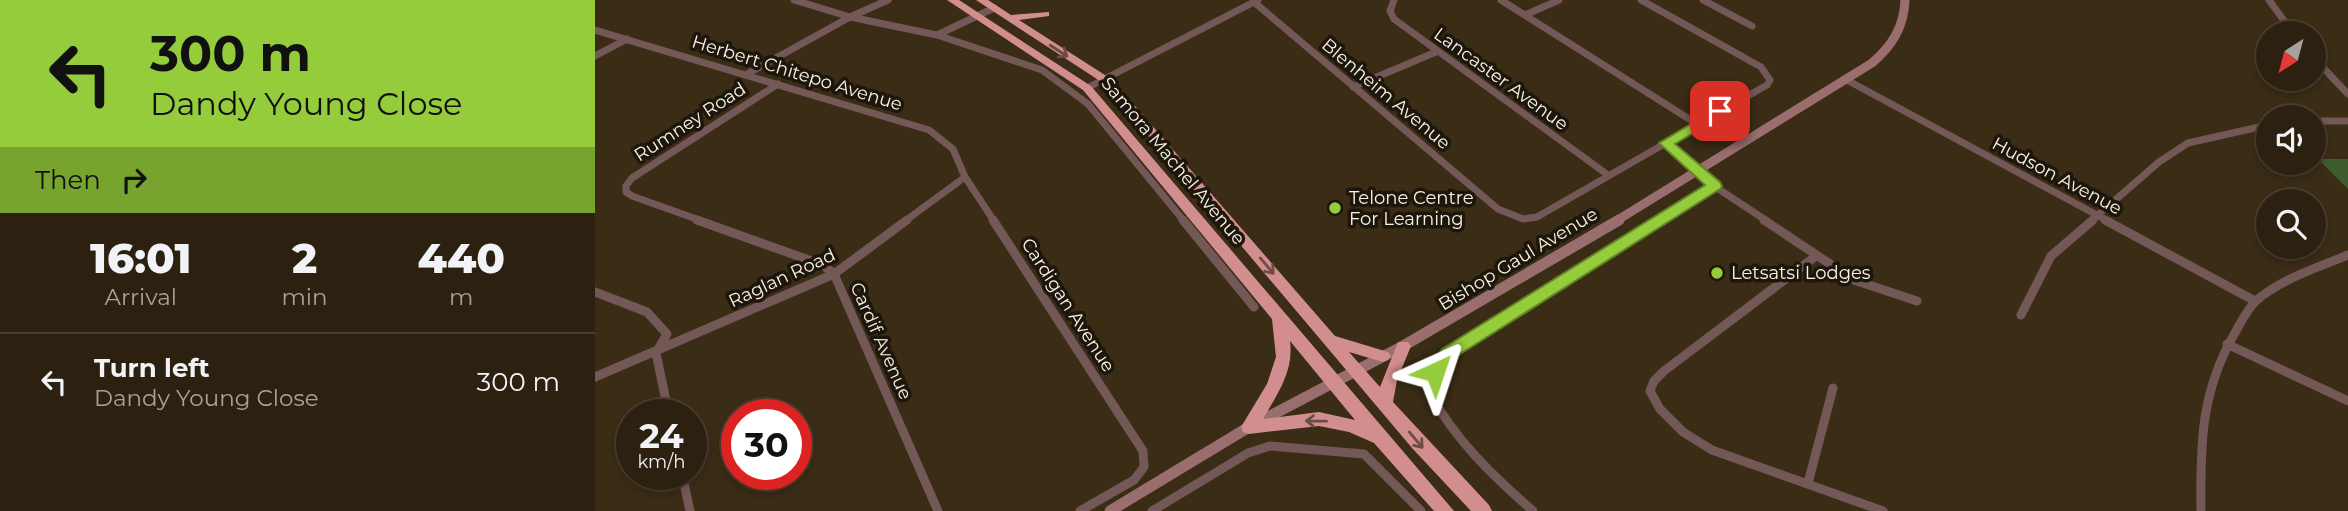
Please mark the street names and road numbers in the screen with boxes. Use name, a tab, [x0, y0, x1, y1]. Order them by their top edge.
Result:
street label: Lancaster Avenue	[1430, 23, 1573, 135]
street label: Herbert Chitepo Avenue	[689, 31, 905, 116]
street label: Blenheim Avenue	[1317, 34, 1455, 154]
street label: Samora Machel Avenue	[1096, 73, 1250, 249]
street label: Rumney Road	[630, 78, 750, 166]
street label: Hudson Avenue	[1988, 133, 2126, 220]
street label: Bishop Gaul Avenue	[1434, 203, 1602, 315]
street label: Cardigan Avenue	[1017, 234, 1120, 376]
street label: Raglan Road	[725, 244, 839, 312]
street label: Cardif Avenue	[845, 279, 917, 403]

